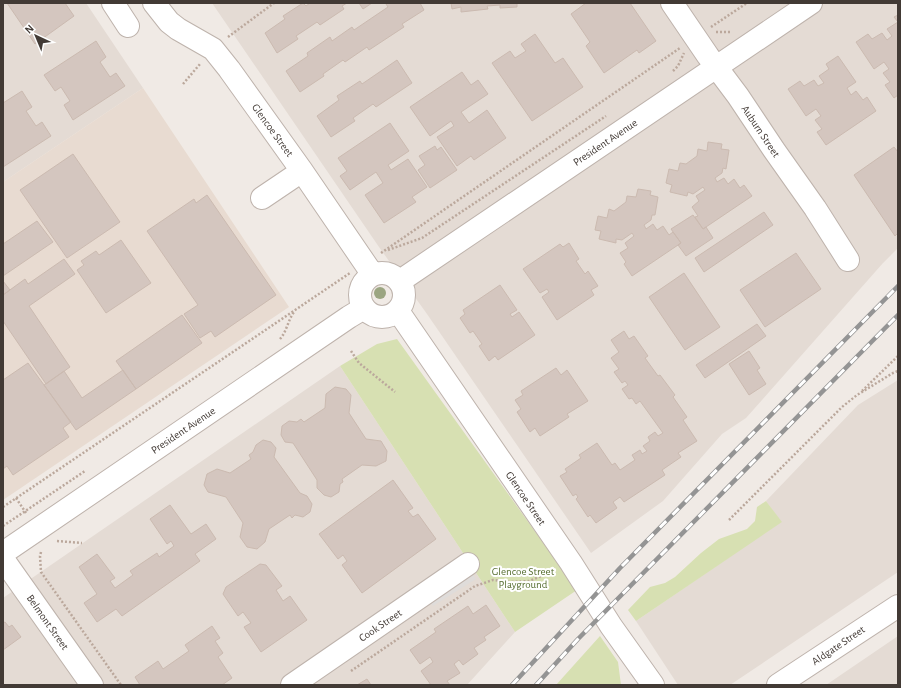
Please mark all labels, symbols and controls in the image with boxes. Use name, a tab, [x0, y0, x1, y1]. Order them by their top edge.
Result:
north arrow	[16, 16, 56, 56]
text: N	[23, 23, 36, 36]
street label: Glencoe Street	[250, 102, 296, 159]
street label: Auburn Street	[739, 103, 782, 160]
street label: President Avenue	[571, 117, 639, 168]
street label: President Avenue	[149, 405, 217, 456]
street label: Glencoe Street	[504, 469, 548, 528]
park label: Glencoe Street Playground	[492, 566, 555, 590]
street label: Belmont Street	[25, 593, 71, 652]
street label: Cook Street	[357, 607, 404, 644]
street label: Aldgate Street	[810, 623, 867, 667]

